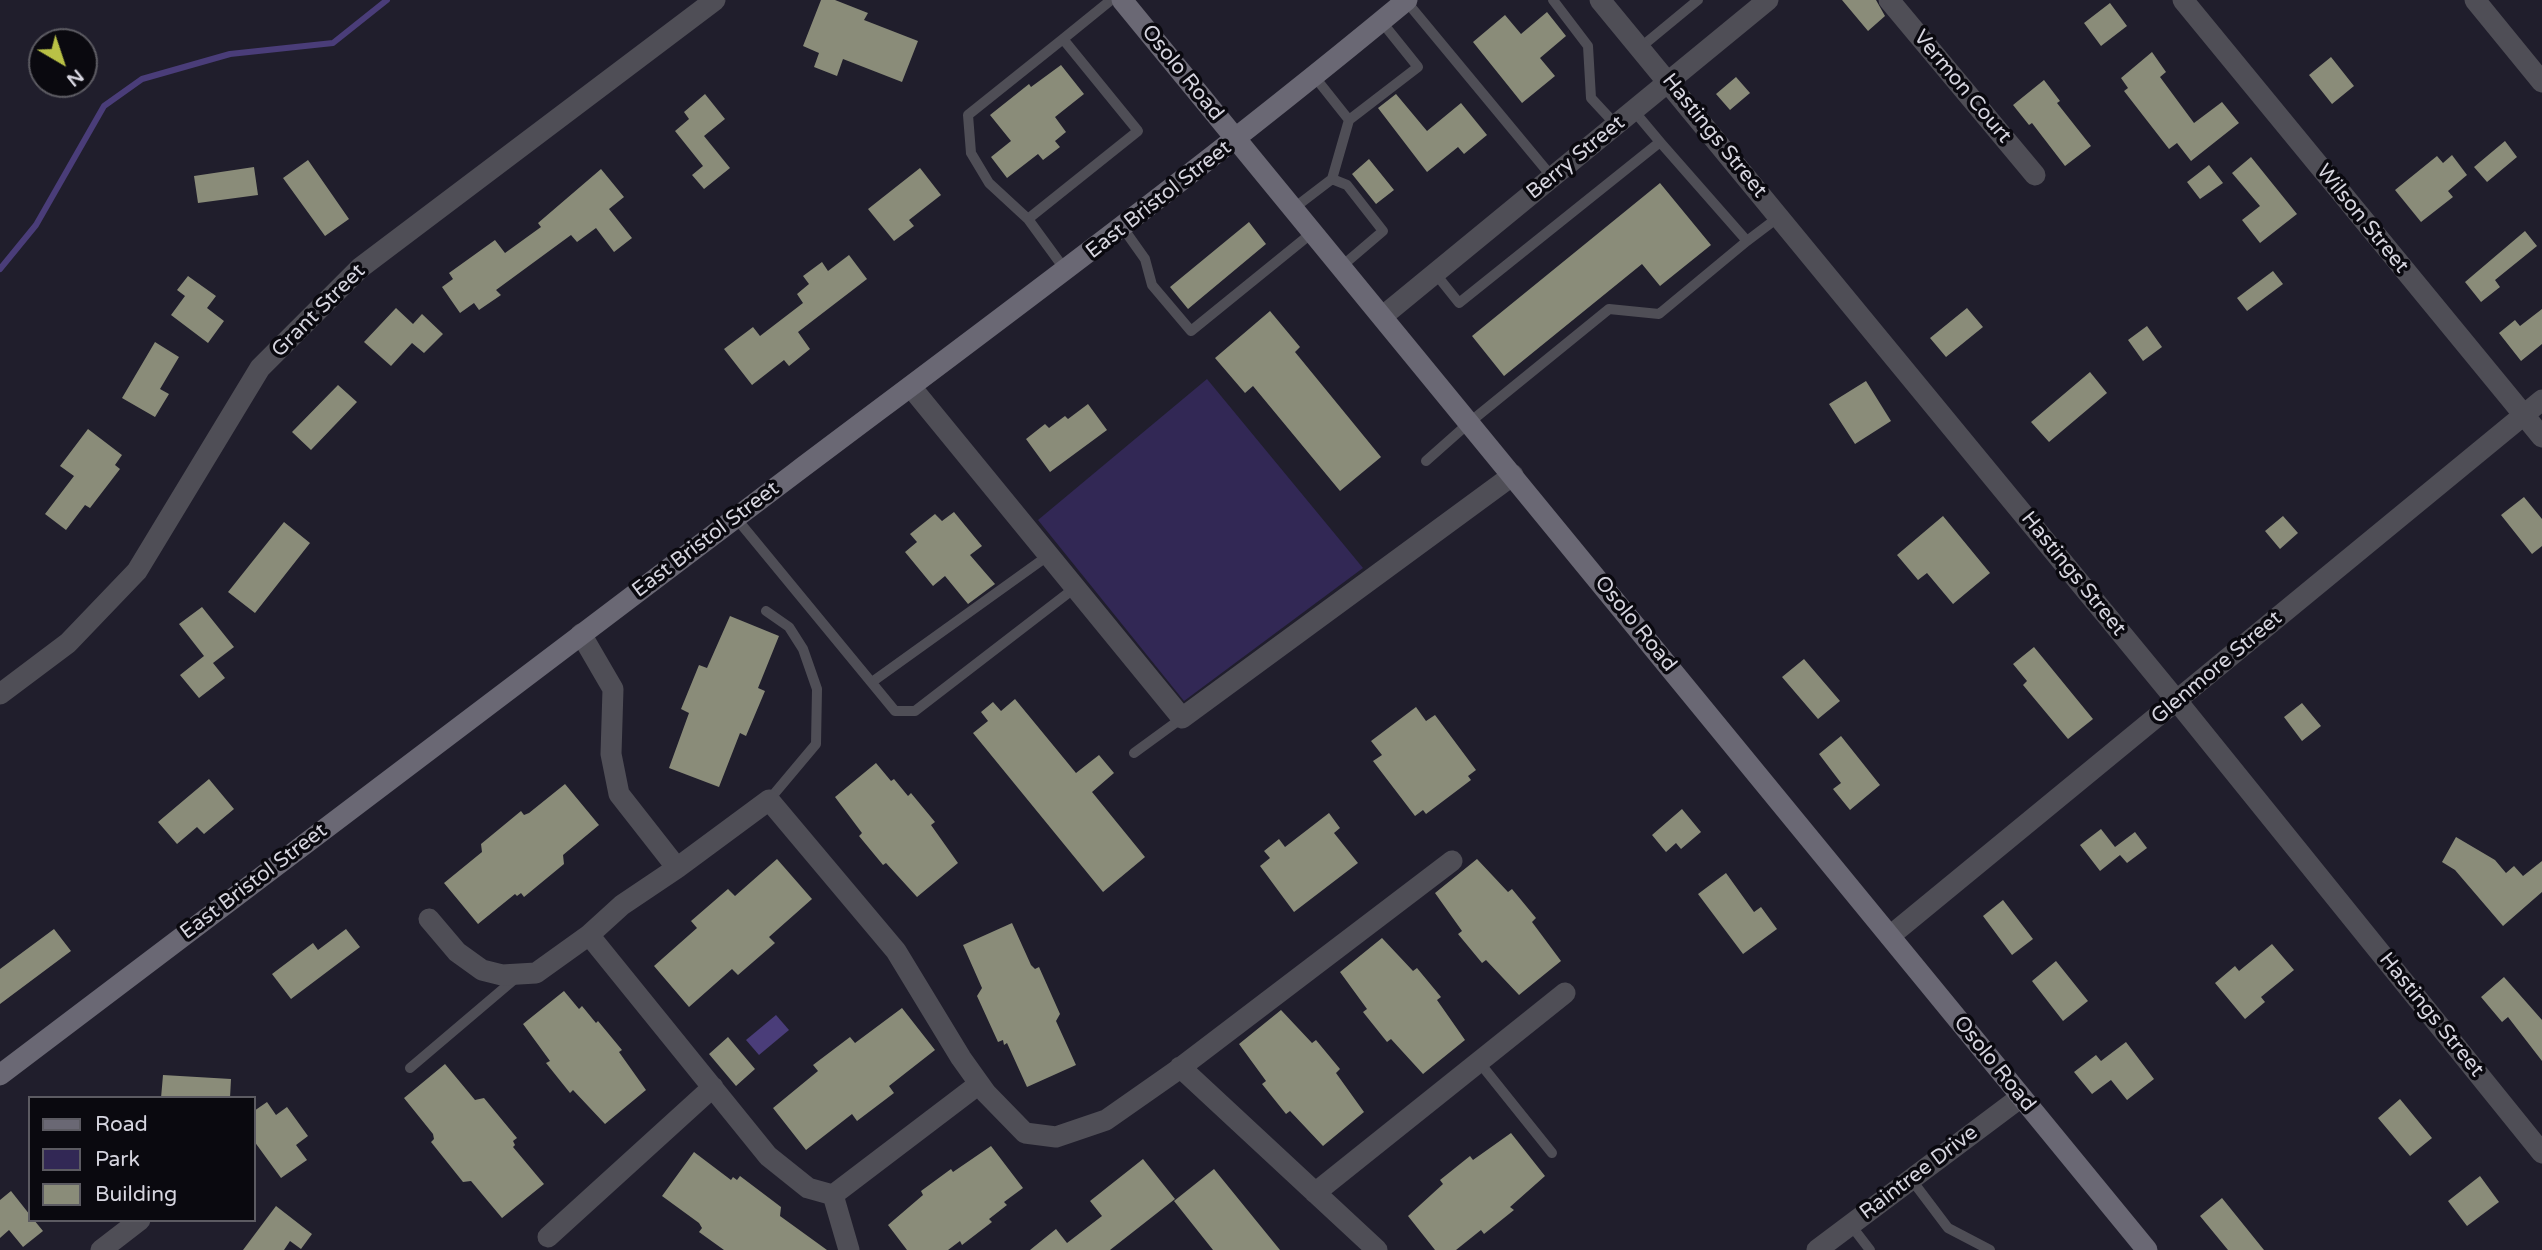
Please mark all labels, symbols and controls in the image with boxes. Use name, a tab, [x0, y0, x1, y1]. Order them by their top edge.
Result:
street label: Osolo Road	[1136, 20, 1228, 126]
street label: Vermon Court	[1908, 25, 2016, 149]
north arrow	[28, 28, 98, 98]
text: N	[62, 64, 88, 91]
street label: Hastings Street	[1656, 69, 1772, 203]
street label: Berry Street	[1522, 111, 1630, 205]
street label: East Bristol Street	[1081, 135, 1237, 265]
street label: Wilson Street	[2310, 160, 2414, 278]
street label: Grant Street	[267, 259, 371, 363]
street label: East Bristol Street	[628, 477, 784, 603]
street label: Hastings Street	[2015, 507, 2131, 641]
street label: Osolo Road	[1589, 571, 1681, 677]
street label: Glenmore Street	[2146, 606, 2288, 730]
street label: East Bristol Street	[176, 819, 332, 945]
street label: Hastings Street	[2373, 948, 2489, 1082]
street label: Osolo Road	[1948, 1011, 2040, 1117]
legend	[28, 1096, 256, 1222]
text: Road	[95, 1112, 148, 1137]
street label: Raintree Drive	[1855, 1120, 1983, 1226]
text: Park	[95, 1147, 140, 1172]
text: Building	[95, 1182, 177, 1207]

